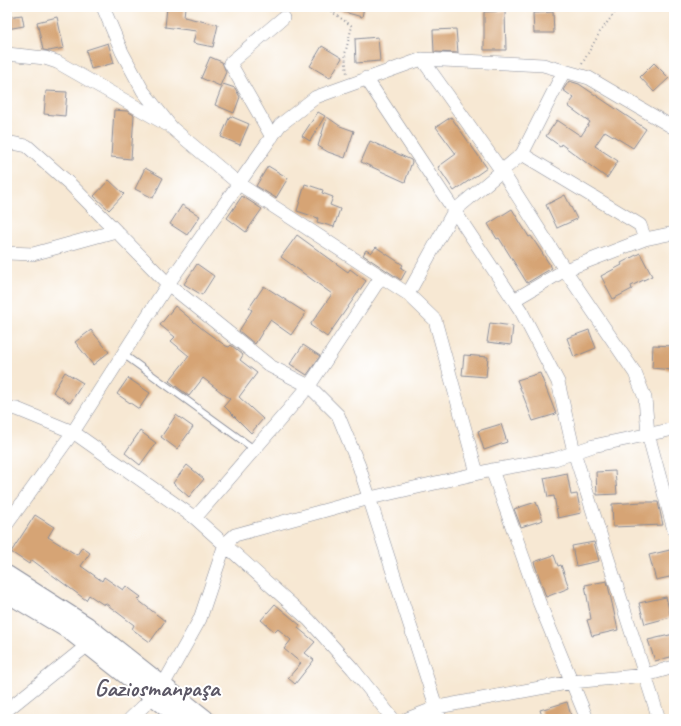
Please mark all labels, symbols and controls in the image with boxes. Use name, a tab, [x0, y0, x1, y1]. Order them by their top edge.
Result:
district label: Gaziosmanpaşa	[94, 673, 222, 703]

